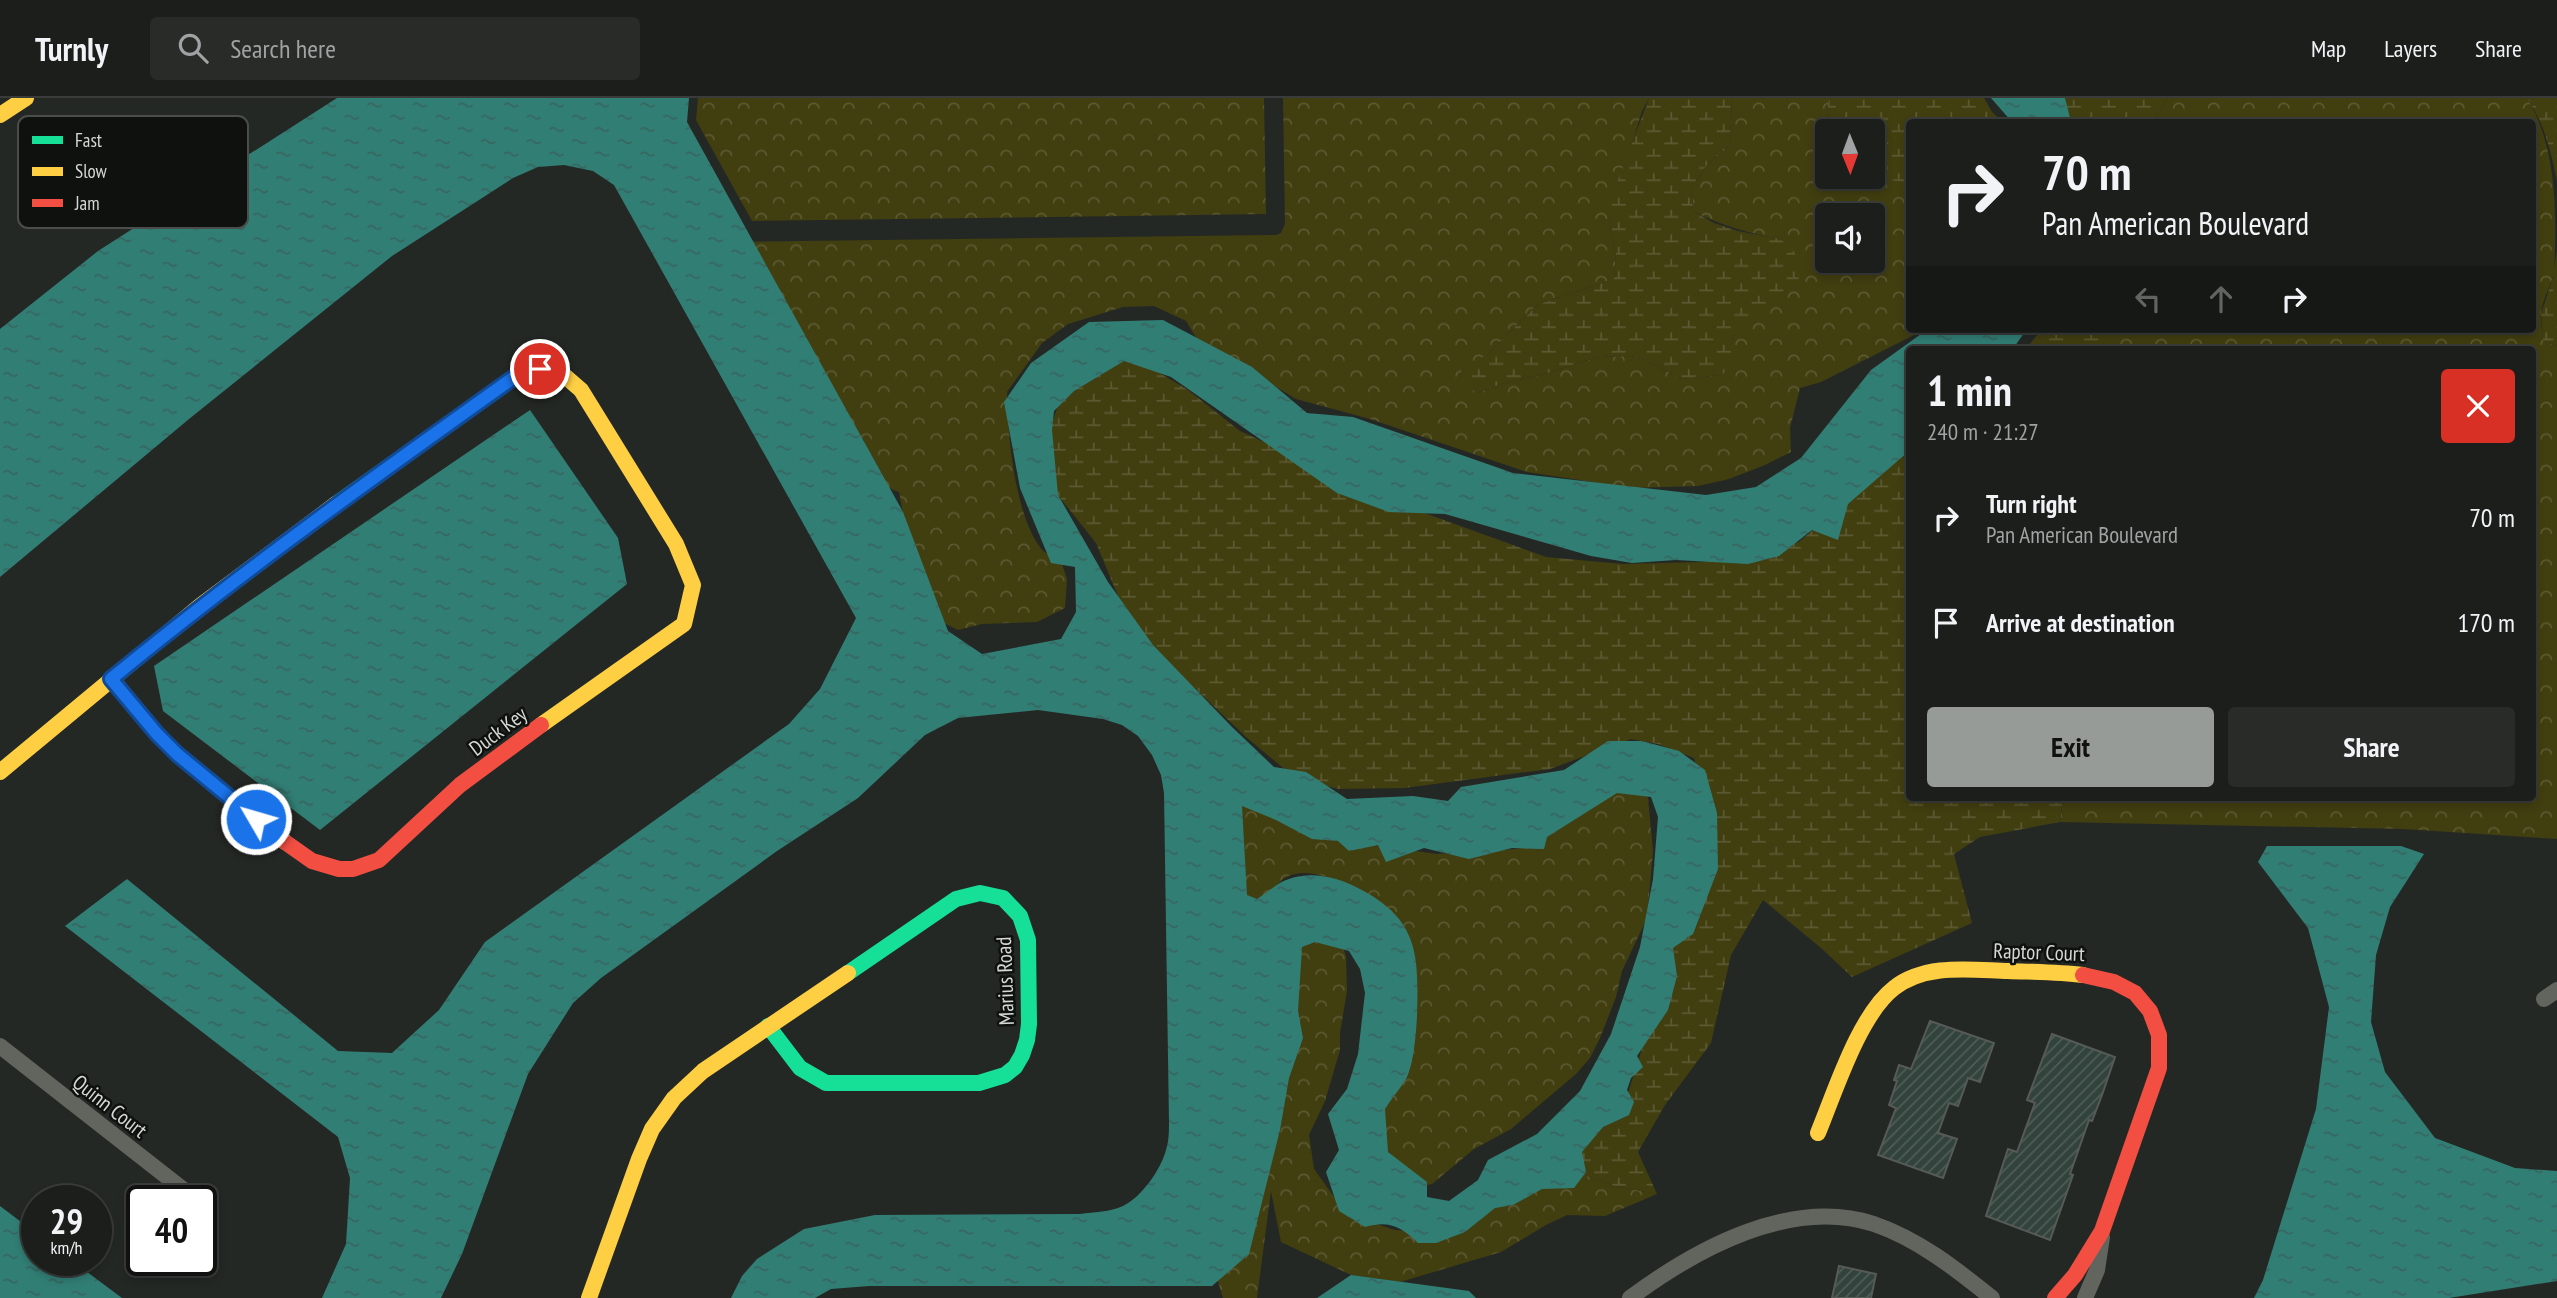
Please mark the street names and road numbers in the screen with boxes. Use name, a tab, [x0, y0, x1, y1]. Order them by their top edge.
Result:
street label: Duck Key	[464, 700, 532, 761]
street label: Marius Road	[990, 936, 1020, 1026]
street label: Raptor Court	[1993, 937, 2086, 967]
street label: Quinn Court	[67, 1068, 153, 1144]

